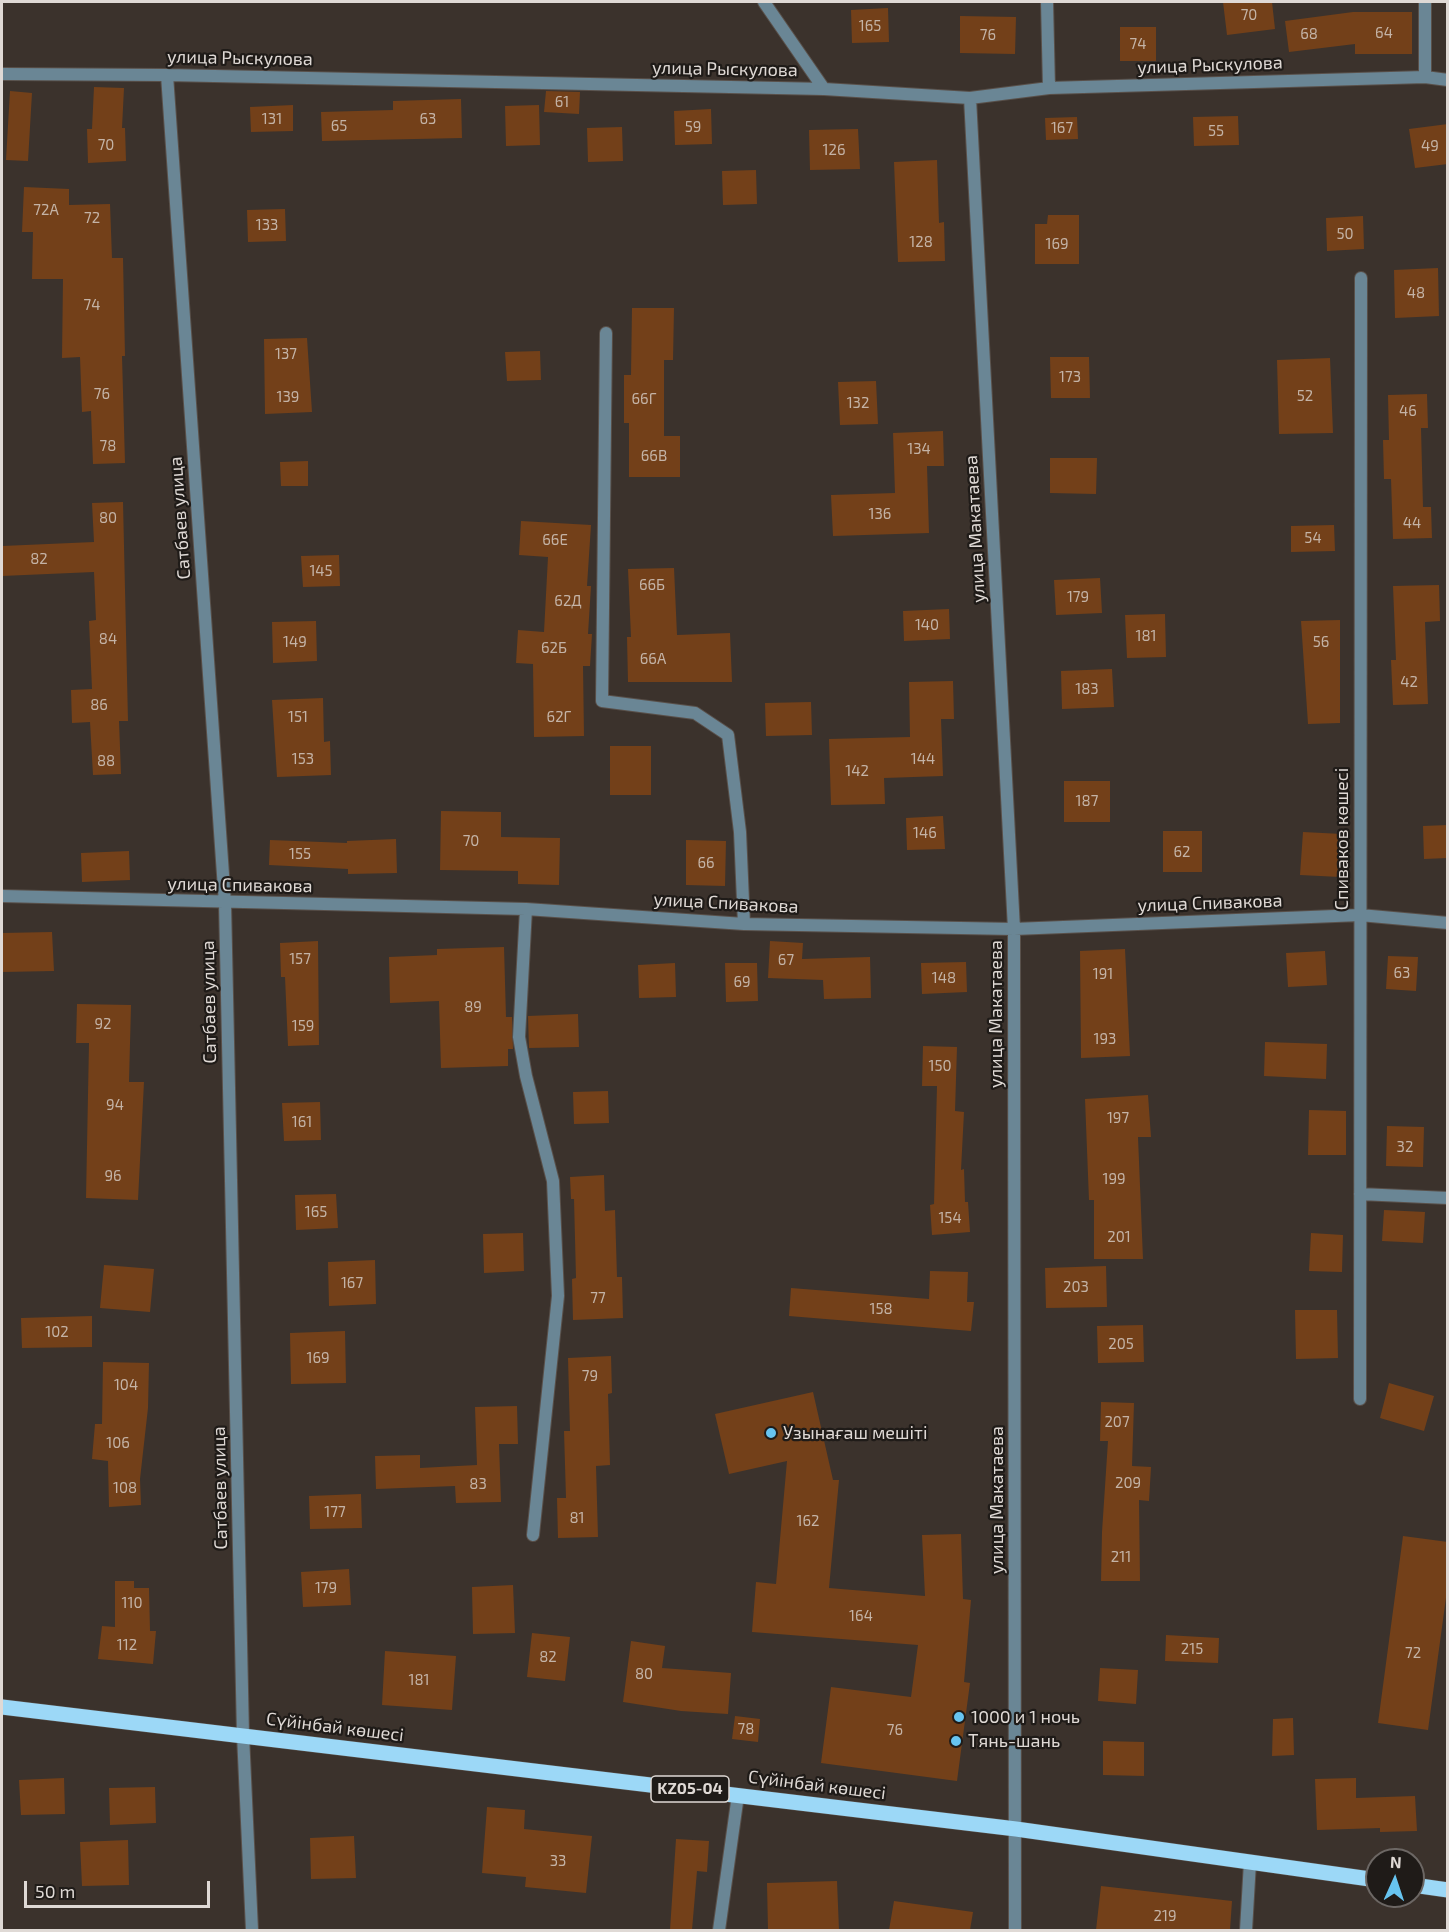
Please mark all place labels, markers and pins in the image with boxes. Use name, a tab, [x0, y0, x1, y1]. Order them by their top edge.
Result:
place label: Узынағаш мешіті	[783, 1422, 927, 1444]
marker: Узынағаш мешіті	[764, 1426, 778, 1440]
place label: 1000 и 1 ночь	[971, 1706, 1080, 1728]
marker: 1000 и 1 ночь	[952, 1710, 966, 1724]
place label: Тянь-шань	[968, 1730, 1060, 1752]
marker: Тянь-шань	[949, 1734, 963, 1748]

